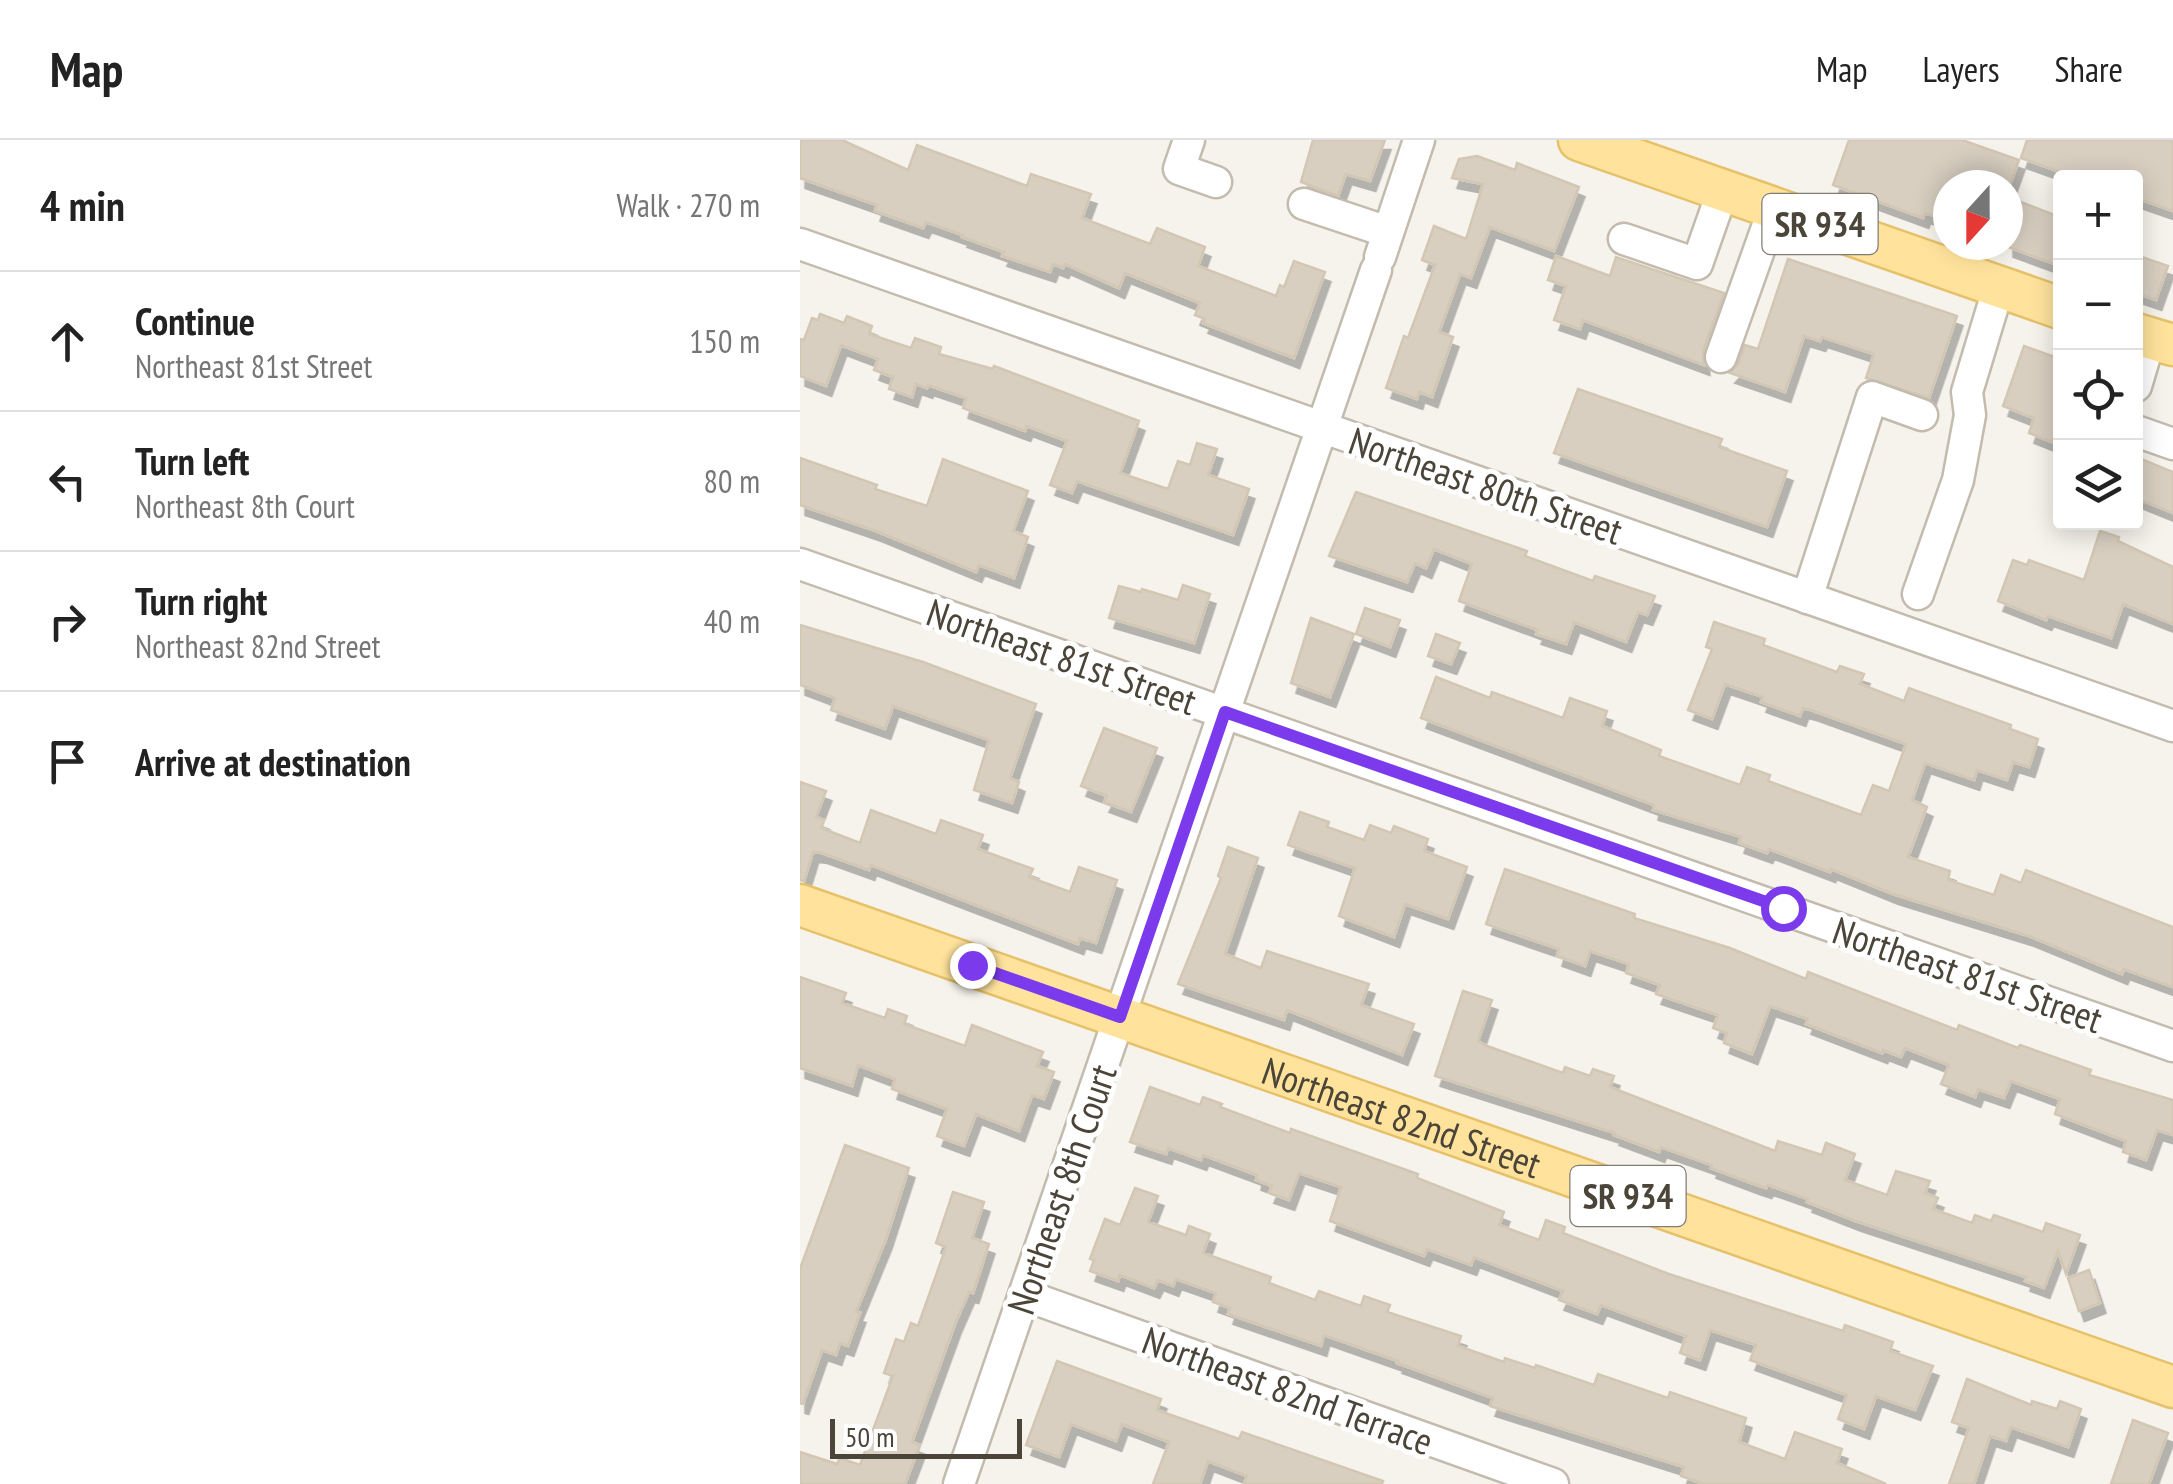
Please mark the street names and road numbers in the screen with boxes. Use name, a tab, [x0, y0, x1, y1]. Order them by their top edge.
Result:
road number: SR 934	[1762, 194, 1878, 254]
street label: Northeast 80th Street	[1343, 415, 1630, 555]
street label: Northeast 81st Street	[921, 587, 1204, 725]
street label: Northeast 81st Street	[1827, 905, 2110, 1043]
street label: Northeast 82nd Street	[1256, 1045, 1548, 1188]
street label: Northeast 8th Court	[995, 1057, 1127, 1320]
road number: SR 934	[1570, 1166, 1686, 1226]
street label: Northeast 82nd Terrace	[1136, 1315, 1440, 1465]

